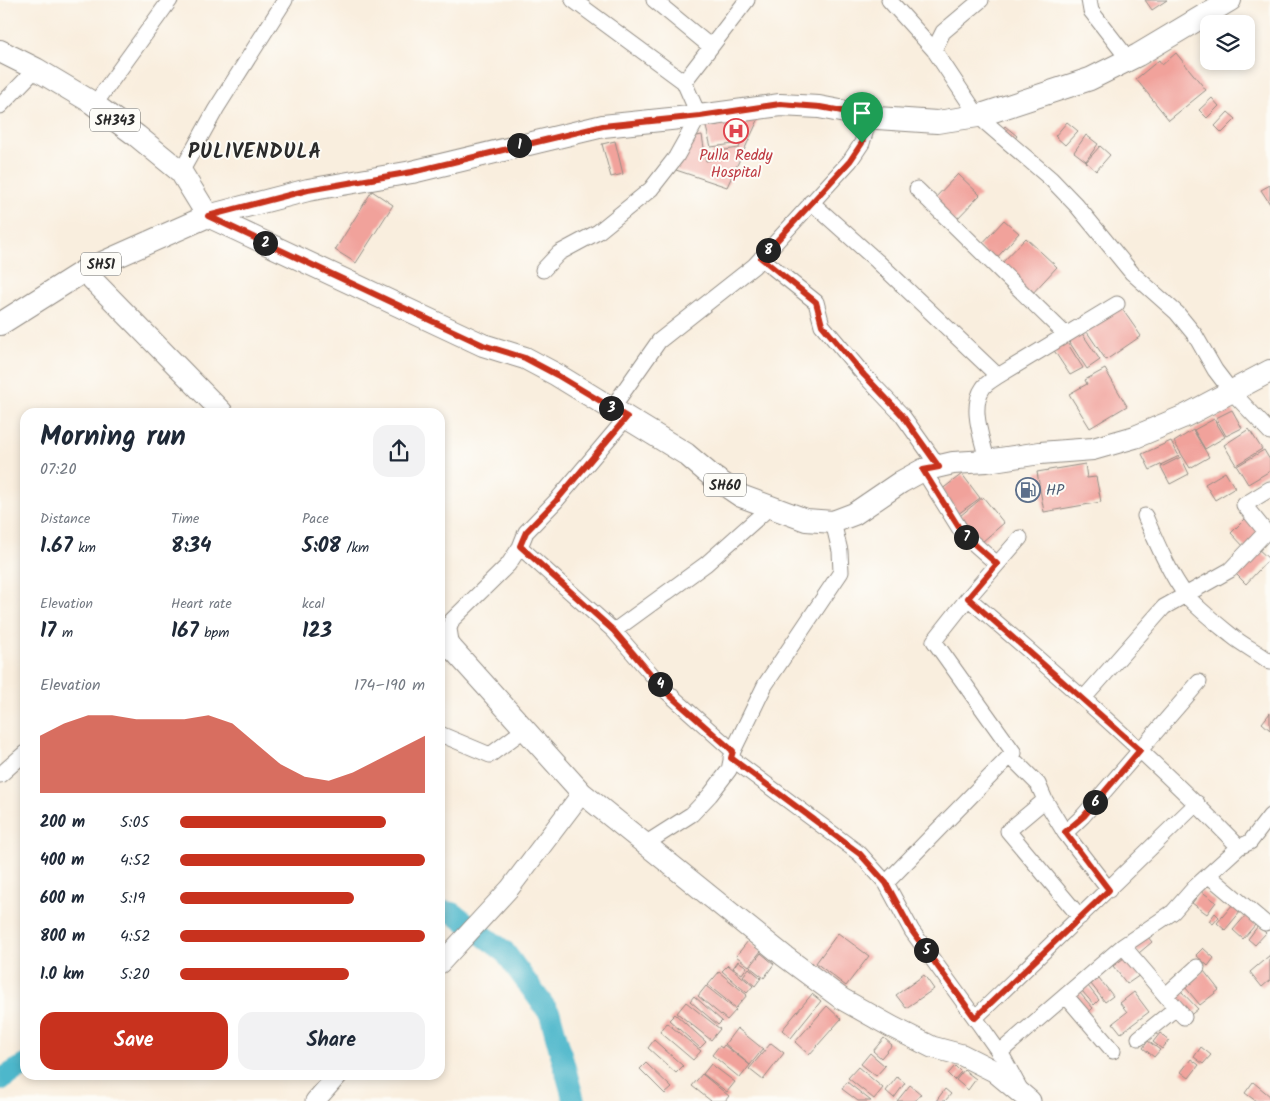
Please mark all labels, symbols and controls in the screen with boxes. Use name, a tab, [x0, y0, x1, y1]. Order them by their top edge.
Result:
map controls	[1200, 15, 1255, 70]
button: layers	[1200, 15, 1255, 70]
pin	[841, 92, 883, 143]
icon: arrive	[848, 99, 876, 127]
road number: SH343	[90, 108, 140, 132]
hospital icon: Pulla Reddy Hospital	[723, 118, 749, 144]
pin: 1	[506, 132, 532, 158]
text: 1	[517, 134, 522, 156]
district label: PULIVENDULA	[188, 137, 322, 169]
place label: Pulla Reddy Hospital	[699, 144, 774, 185]
pin: 2	[252, 230, 278, 256]
text: 2	[261, 232, 270, 254]
pin: 8	[756, 238, 780, 262]
text: 8	[764, 239, 773, 261]
road number: SH51	[81, 252, 121, 276]
pin: 3	[598, 396, 624, 420]
text: 3	[608, 397, 615, 419]
text: Morning run	[40, 415, 186, 460]
button: share	[373, 425, 425, 477]
text: 07:20	[40, 457, 77, 482]
road number: SH60	[704, 474, 746, 496]
fuel station icon: HP	[1015, 477, 1041, 503]
place label: HP	[1046, 479, 1065, 503]
text: Distance	[40, 508, 90, 530]
text: Time	[171, 508, 199, 530]
text: Pace	[302, 508, 329, 530]
pin: 7	[954, 524, 978, 550]
text: 7	[963, 526, 970, 548]
text: 1.67	[40, 530, 73, 563]
text: 8:34	[171, 530, 212, 563]
text: 5:08	[302, 530, 341, 563]
text: km	[73, 537, 96, 559]
text: /km	[341, 537, 369, 559]
text: Elevation	[40, 593, 93, 615]
text: Heart rate	[171, 593, 232, 615]
text: kcal	[302, 593, 325, 615]
text: 17	[40, 615, 56, 648]
text: 167	[171, 615, 199, 648]
text: 123	[302, 615, 332, 648]
text: m	[56, 622, 73, 644]
text: bpm	[199, 622, 229, 644]
pin: 4	[648, 672, 672, 696]
text: Elevation	[40, 673, 101, 698]
text: 174–190 m	[354, 673, 425, 698]
text: 4	[657, 673, 664, 695]
pin: 6	[1082, 790, 1108, 814]
text: 6	[1092, 791, 1099, 813]
text: 200 m	[40, 810, 85, 835]
text: 5:05	[120, 810, 149, 835]
text: 400 m	[40, 848, 84, 873]
text: 4:52	[120, 848, 151, 873]
text: 600 m	[40, 886, 84, 911]
text: 5:19	[120, 886, 145, 911]
text: 800 m	[40, 924, 85, 949]
text: 4:52	[120, 924, 151, 949]
pin: 5	[914, 938, 938, 962]
text: 5	[923, 939, 930, 961]
text: 1.0 km	[40, 962, 84, 987]
text: 5:20	[120, 962, 150, 987]
button: Save	[40, 1012, 228, 1070]
button: Share	[238, 1012, 425, 1070]

